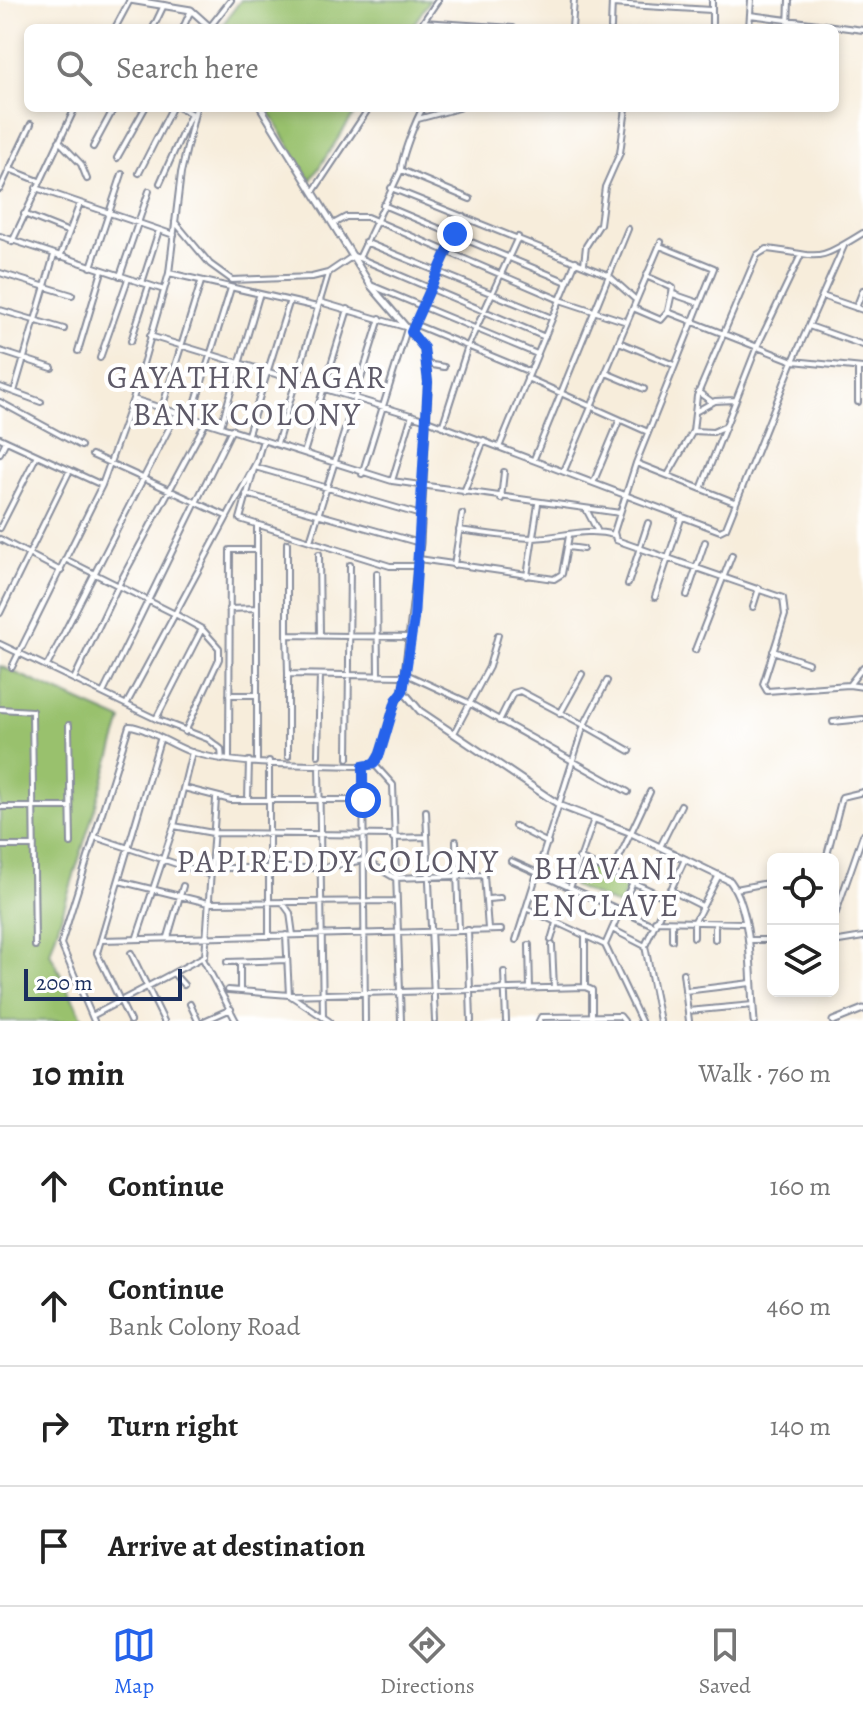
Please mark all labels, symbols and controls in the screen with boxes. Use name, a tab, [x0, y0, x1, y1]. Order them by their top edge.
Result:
search box	[24, 24, 839, 112]
icon: search	[52, 46, 96, 90]
text: Search here	[116, 48, 259, 88]
route end	[437, 216, 473, 252]
district label: GAYATHRI NAGAR BANK COLONY	[107, 355, 387, 436]
route start	[345, 782, 381, 818]
district label: PAPIREDDY COLONY	[176, 839, 500, 883]
district label: BHAVANI ENCLAVE	[532, 846, 680, 927]
map controls	[767, 853, 839, 997]
button: locate	[767, 853, 839, 925]
button: layers	[767, 925, 839, 997]
scale bar	[24, 965, 182, 1001]
text: 200 m	[36, 968, 93, 998]
text: 10 min	[32, 1050, 125, 1097]
text: Walk · 760 m	[698, 1056, 831, 1091]
icon: ahead	[32, 1164, 76, 1208]
text: Continue	[108, 1166, 224, 1206]
text: 160 m	[769, 1169, 831, 1204]
text: Continue	[108, 1269, 224, 1309]
icon: ahead	[32, 1284, 76, 1328]
text: 460 m	[767, 1289, 831, 1324]
text: Bank Colony Road	[108, 1309, 301, 1344]
icon: right	[32, 1404, 76, 1448]
text: Turn right	[108, 1406, 238, 1446]
text: 140 m	[770, 1409, 831, 1444]
icon: arrive	[32, 1524, 76, 1568]
text: Arrive at destination	[108, 1526, 365, 1566]
tab: Map	[112, 1623, 156, 1701]
tab: Directions	[380, 1623, 475, 1701]
tab: Saved	[699, 1623, 751, 1701]

